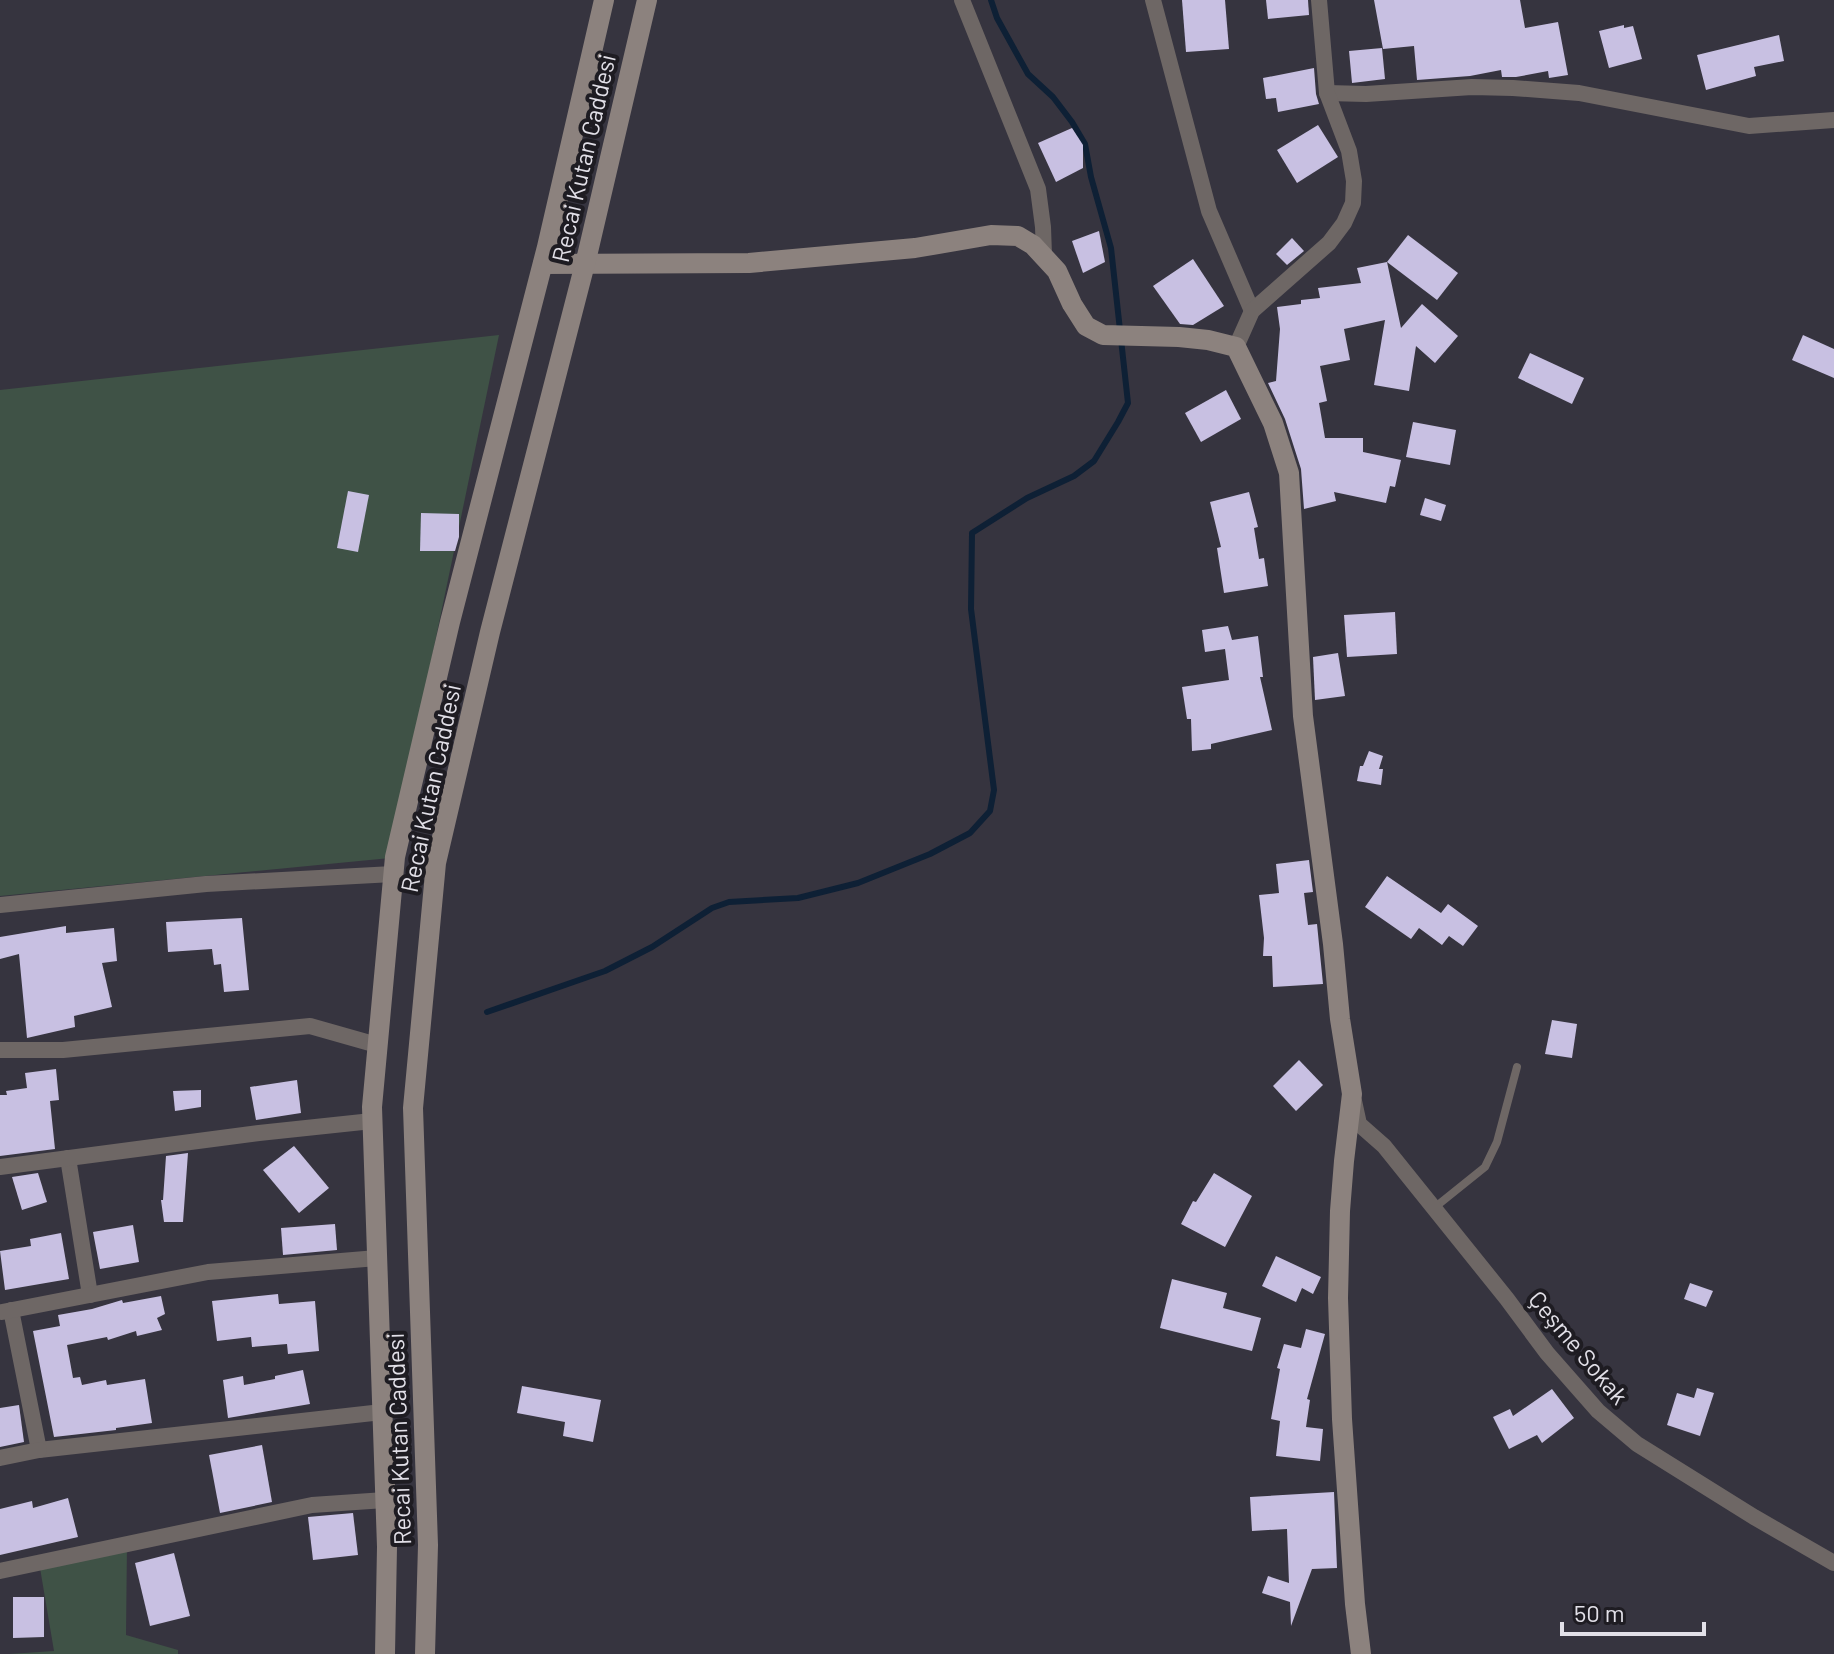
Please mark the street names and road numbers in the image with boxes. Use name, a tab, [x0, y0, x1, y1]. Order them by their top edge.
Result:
street label: Recai Kutan Caddesi	[545, 51, 621, 265]
street label: Recai Kutan Caddesi	[394, 681, 466, 895]
street label: Çeşme Sokak	[1523, 1284, 1635, 1410]
street label: Recai Kutan Caddesi	[380, 1332, 416, 1546]

